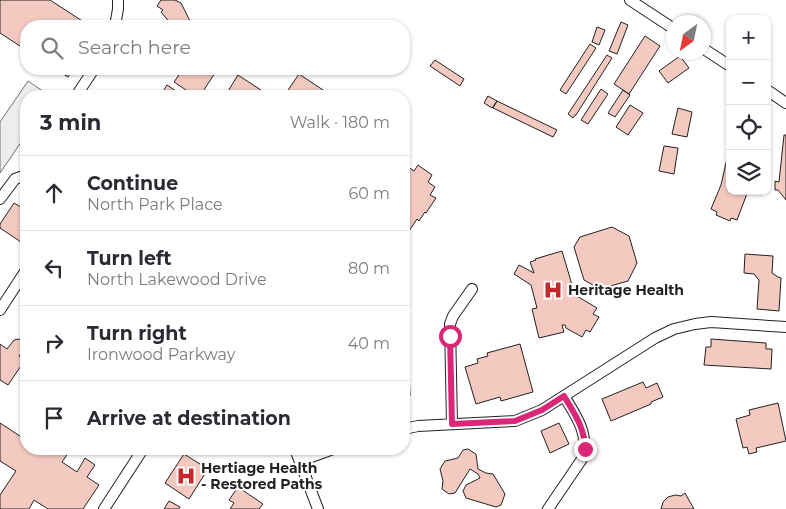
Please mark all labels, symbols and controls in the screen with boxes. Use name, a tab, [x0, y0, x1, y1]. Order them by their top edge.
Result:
north arrow	[666, 15, 711, 60]
map controls	[726, 15, 771, 195]
button: +	[726, 15, 771, 60]
search box	[20, 20, 410, 75]
icon: search	[38, 34, 66, 62]
text: Search here	[78, 36, 191, 59]
button: −	[726, 60, 771, 105]
button: locate	[726, 105, 771, 150]
text: 3 min	[40, 110, 101, 135]
text: Walk · 180 m	[290, 113, 390, 132]
button: layers	[726, 150, 771, 195]
text: Continue	[87, 172, 178, 195]
icon: ahead	[40, 179, 68, 207]
text: 60 m	[348, 184, 390, 203]
text: North Park Place	[87, 195, 223, 214]
text: Turn left	[87, 247, 172, 270]
icon: left	[40, 254, 68, 282]
text: 80 m	[348, 259, 390, 278]
text: North Lakewood Drive	[87, 270, 267, 289]
hospital icon: Heritage Health	[542, 279, 564, 301]
place label: Heritage Health	[568, 281, 684, 299]
text: Turn right	[87, 322, 187, 345]
route start	[439, 325, 462, 348]
icon: right	[40, 329, 68, 357]
text: 40 m	[348, 334, 390, 353]
text: Ironwood Parkway	[87, 345, 235, 364]
icon: arrive	[40, 404, 68, 432]
text: Arrive at destination	[87, 407, 291, 430]
route end	[574, 438, 597, 461]
place label: Hertiage Health - Restored Paths	[201, 459, 323, 493]
hospital icon: Hertiage Health - Restored Paths	[175, 465, 197, 487]

